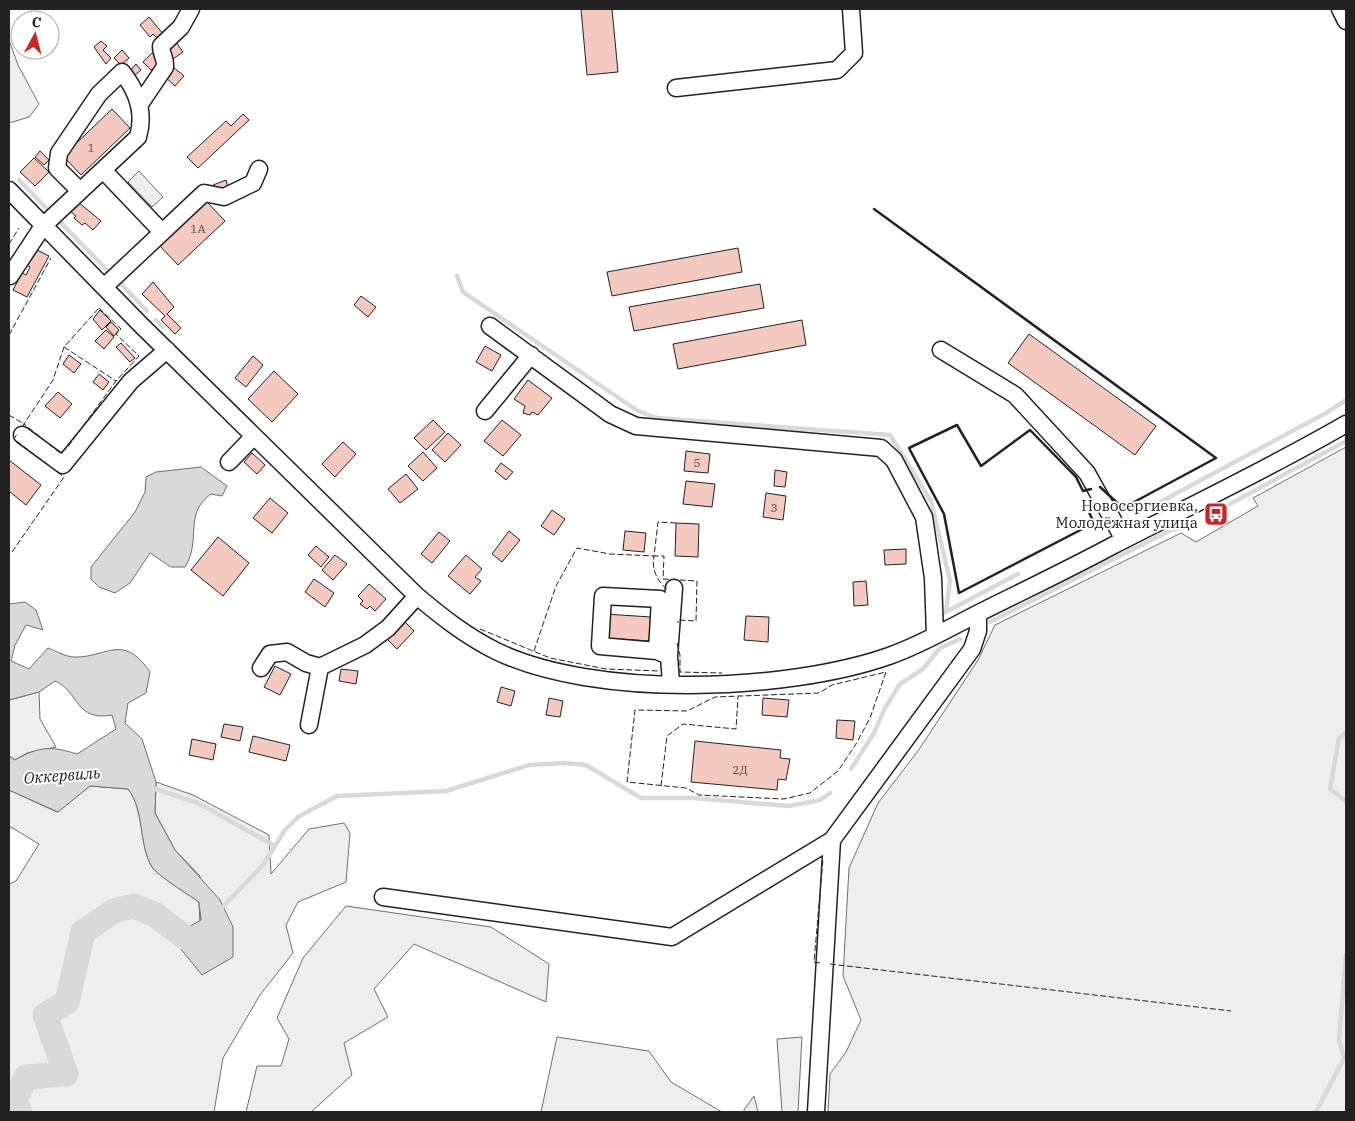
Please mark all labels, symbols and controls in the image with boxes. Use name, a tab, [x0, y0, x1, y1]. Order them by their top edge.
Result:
north arrow	[10, 10, 60, 60]
text: С	[31, 13, 42, 32]
house number: 1	[87, 140, 95, 155]
house number: 1А	[190, 221, 206, 236]
house number: 5	[693, 455, 701, 470]
place label: Новосергиевка, Молодёжная улица	[1056, 496, 1198, 532]
house number: 3	[770, 500, 778, 515]
bus stop icon: Новосергиевка, Молодёжная улица	[1203, 501, 1229, 527]
water label: Оккервиль	[23, 762, 101, 788]
house number: 2Д	[732, 762, 748, 777]

